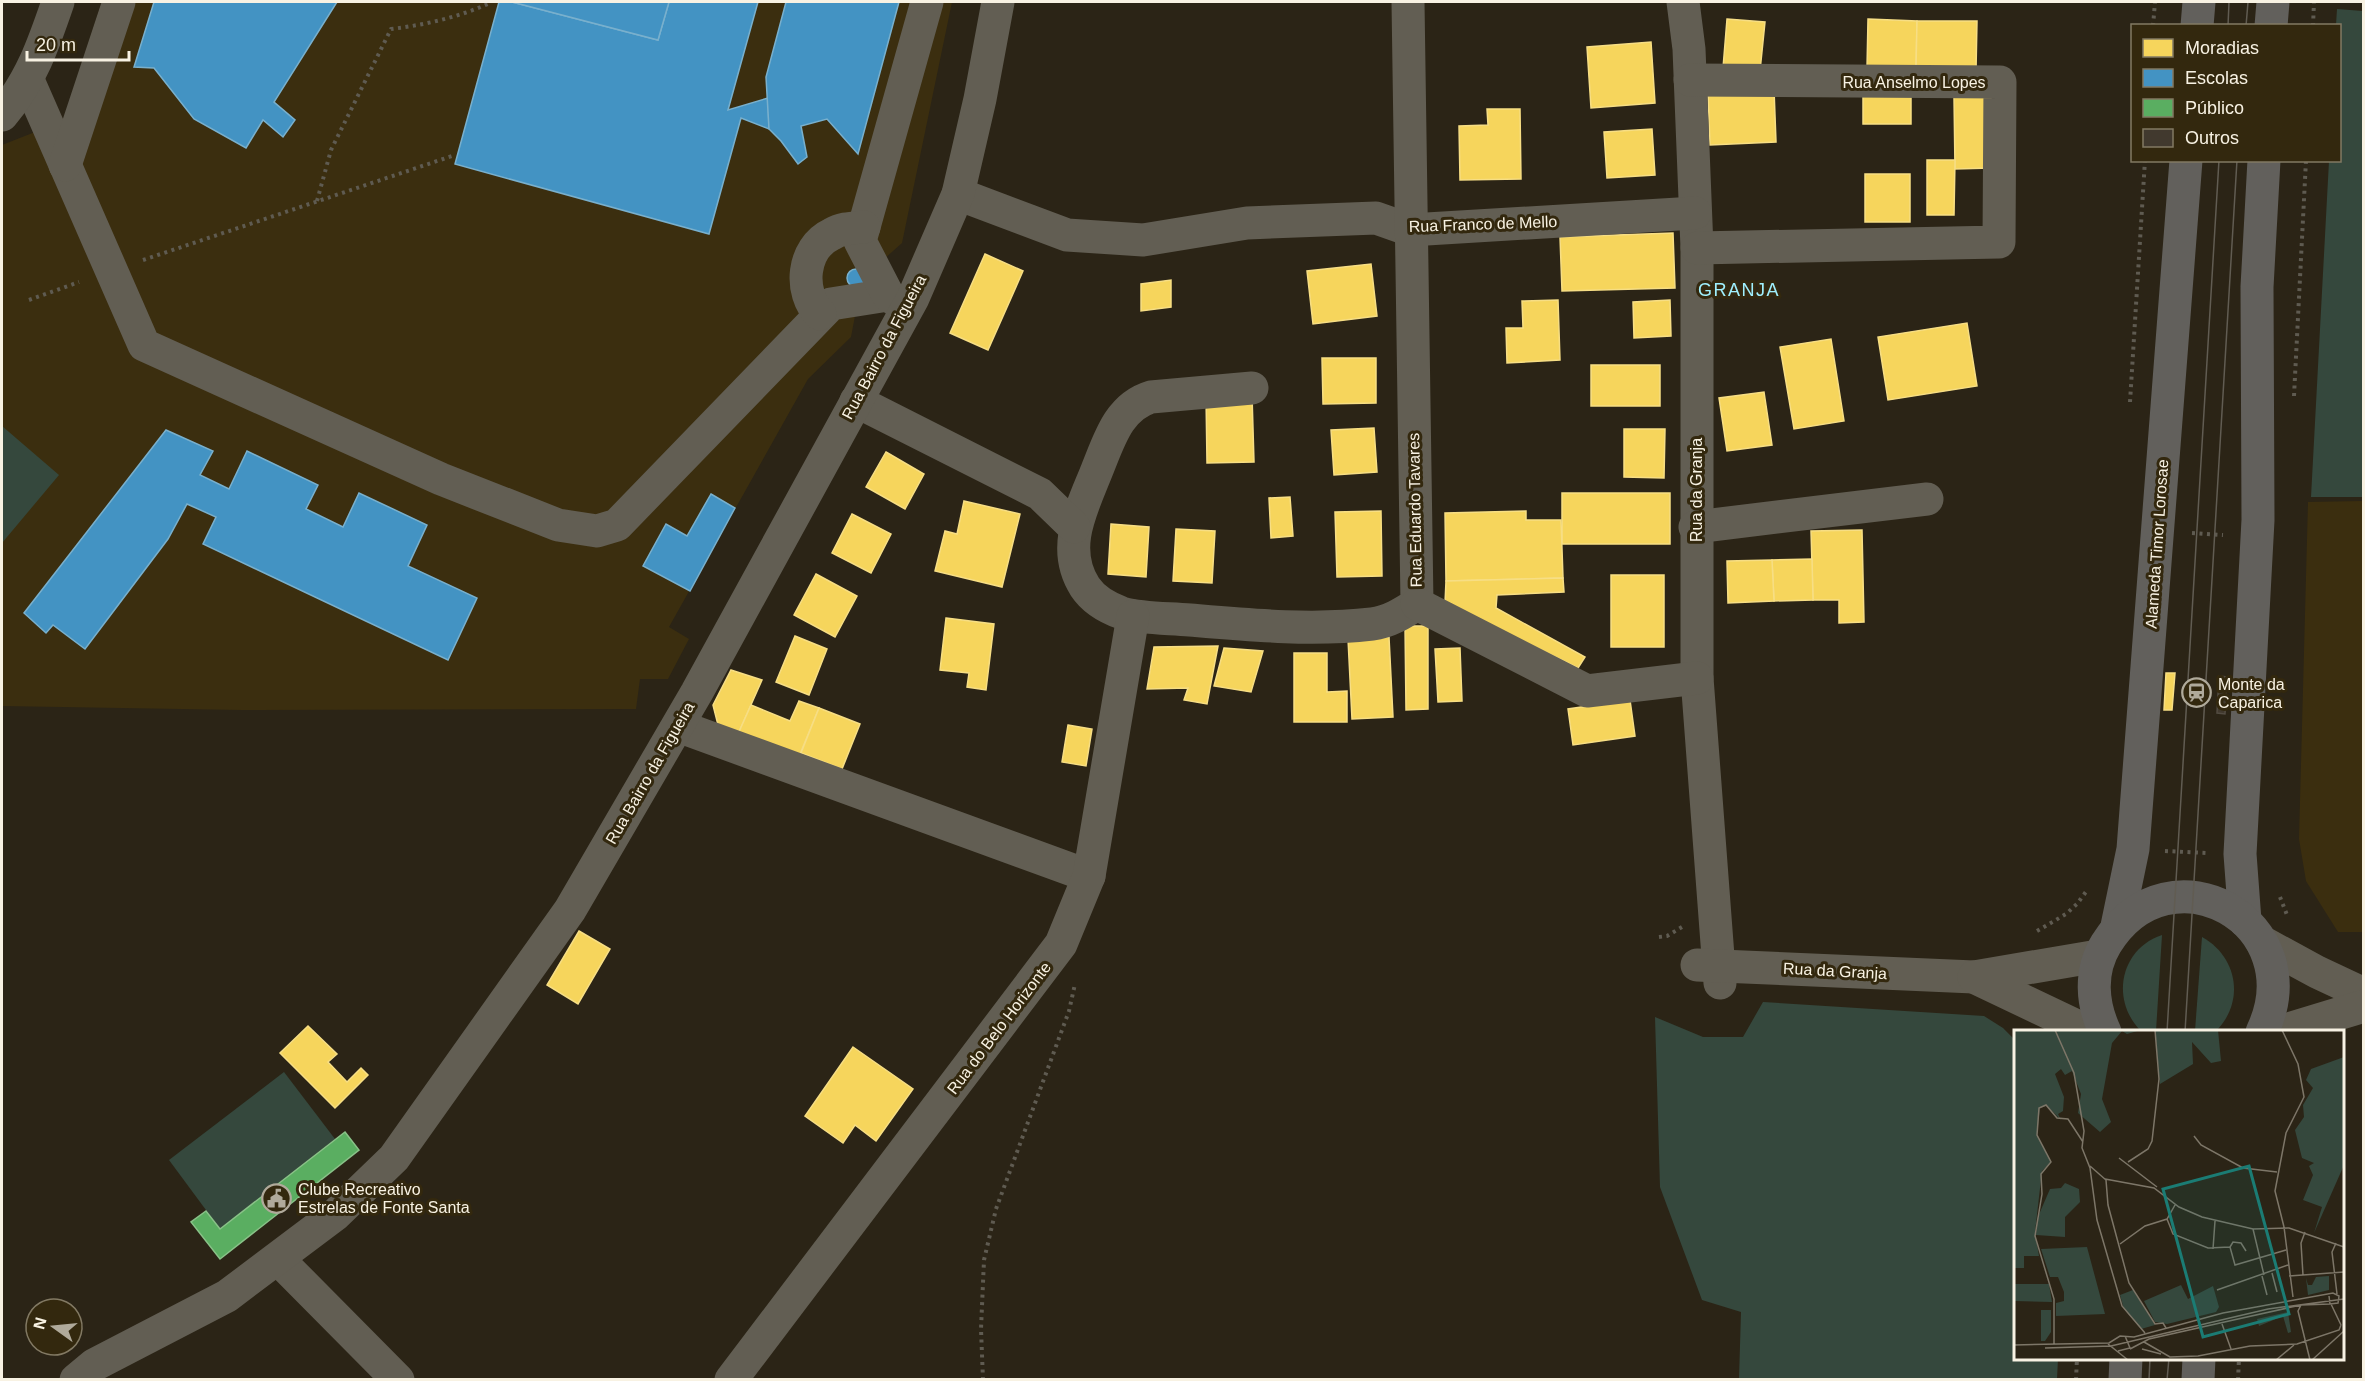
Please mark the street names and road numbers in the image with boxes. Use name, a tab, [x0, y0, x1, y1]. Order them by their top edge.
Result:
street label: Rua Anselmo Lopes	[1842, 74, 1986, 91]
street label: Rua Franco de Mello	[1408, 213, 1558, 235]
street label: Rua Bairro da Figueira	[839, 272, 929, 422]
street label: Rua Eduardo Tavares	[1405, 433, 1425, 587]
street label: Rua da Granja	[1688, 438, 1705, 542]
street label: Alameda Timor Lorosae	[2143, 459, 2171, 629]
street label: Rua Bairro da Figueira	[602, 699, 698, 847]
street label: Rua do Belo Horizonte	[944, 959, 1054, 1097]
street label: Rua da Granja	[1783, 960, 1888, 982]

